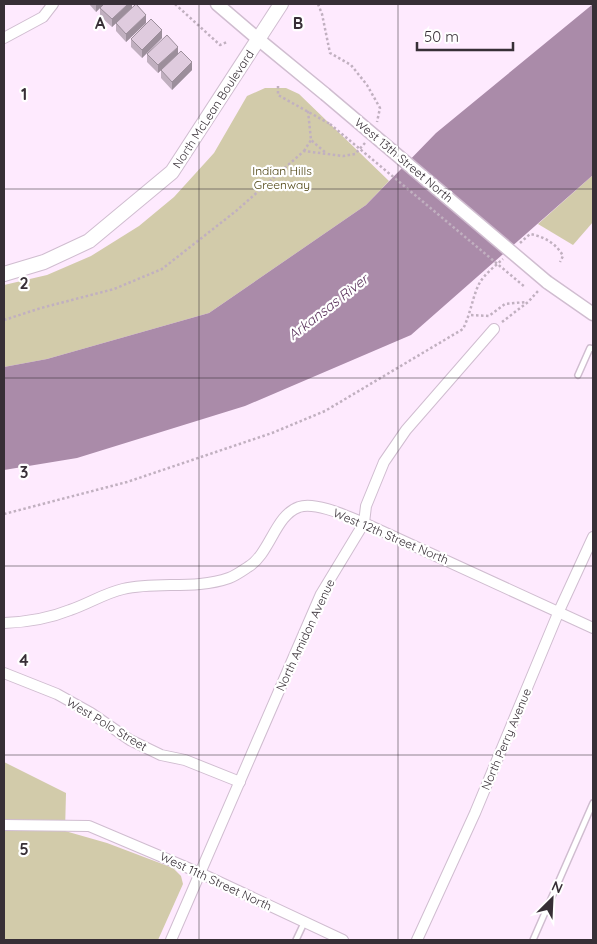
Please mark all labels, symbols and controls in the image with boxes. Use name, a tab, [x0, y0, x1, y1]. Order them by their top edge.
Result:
text: A	[95, 13, 106, 33]
text: B	[293, 13, 303, 33]
scale bar	[417, 20, 513, 52]
text: 50 m	[424, 27, 459, 46]
street label: North McLean Boulevard	[169, 47, 257, 171]
text: 1	[21, 84, 27, 104]
street label: West 13th Street North	[352, 115, 456, 205]
park label: Indian Hills Greenway	[252, 163, 312, 192]
water label: Arkansas River	[284, 269, 373, 344]
text: 2	[19, 273, 29, 293]
text: 3	[20, 462, 28, 482]
street label: West 12th Street North	[331, 505, 451, 567]
street label: North Amidon Avenue	[272, 576, 338, 693]
text: 4	[19, 650, 29, 670]
street label: North Perry Avenue	[478, 686, 534, 792]
street label: West Polo Street	[64, 694, 150, 754]
text: 5	[19, 839, 29, 859]
street label: West 11th Street North	[158, 848, 274, 914]
north arrow	[527, 874, 577, 924]
text: N	[549, 877, 566, 897]

